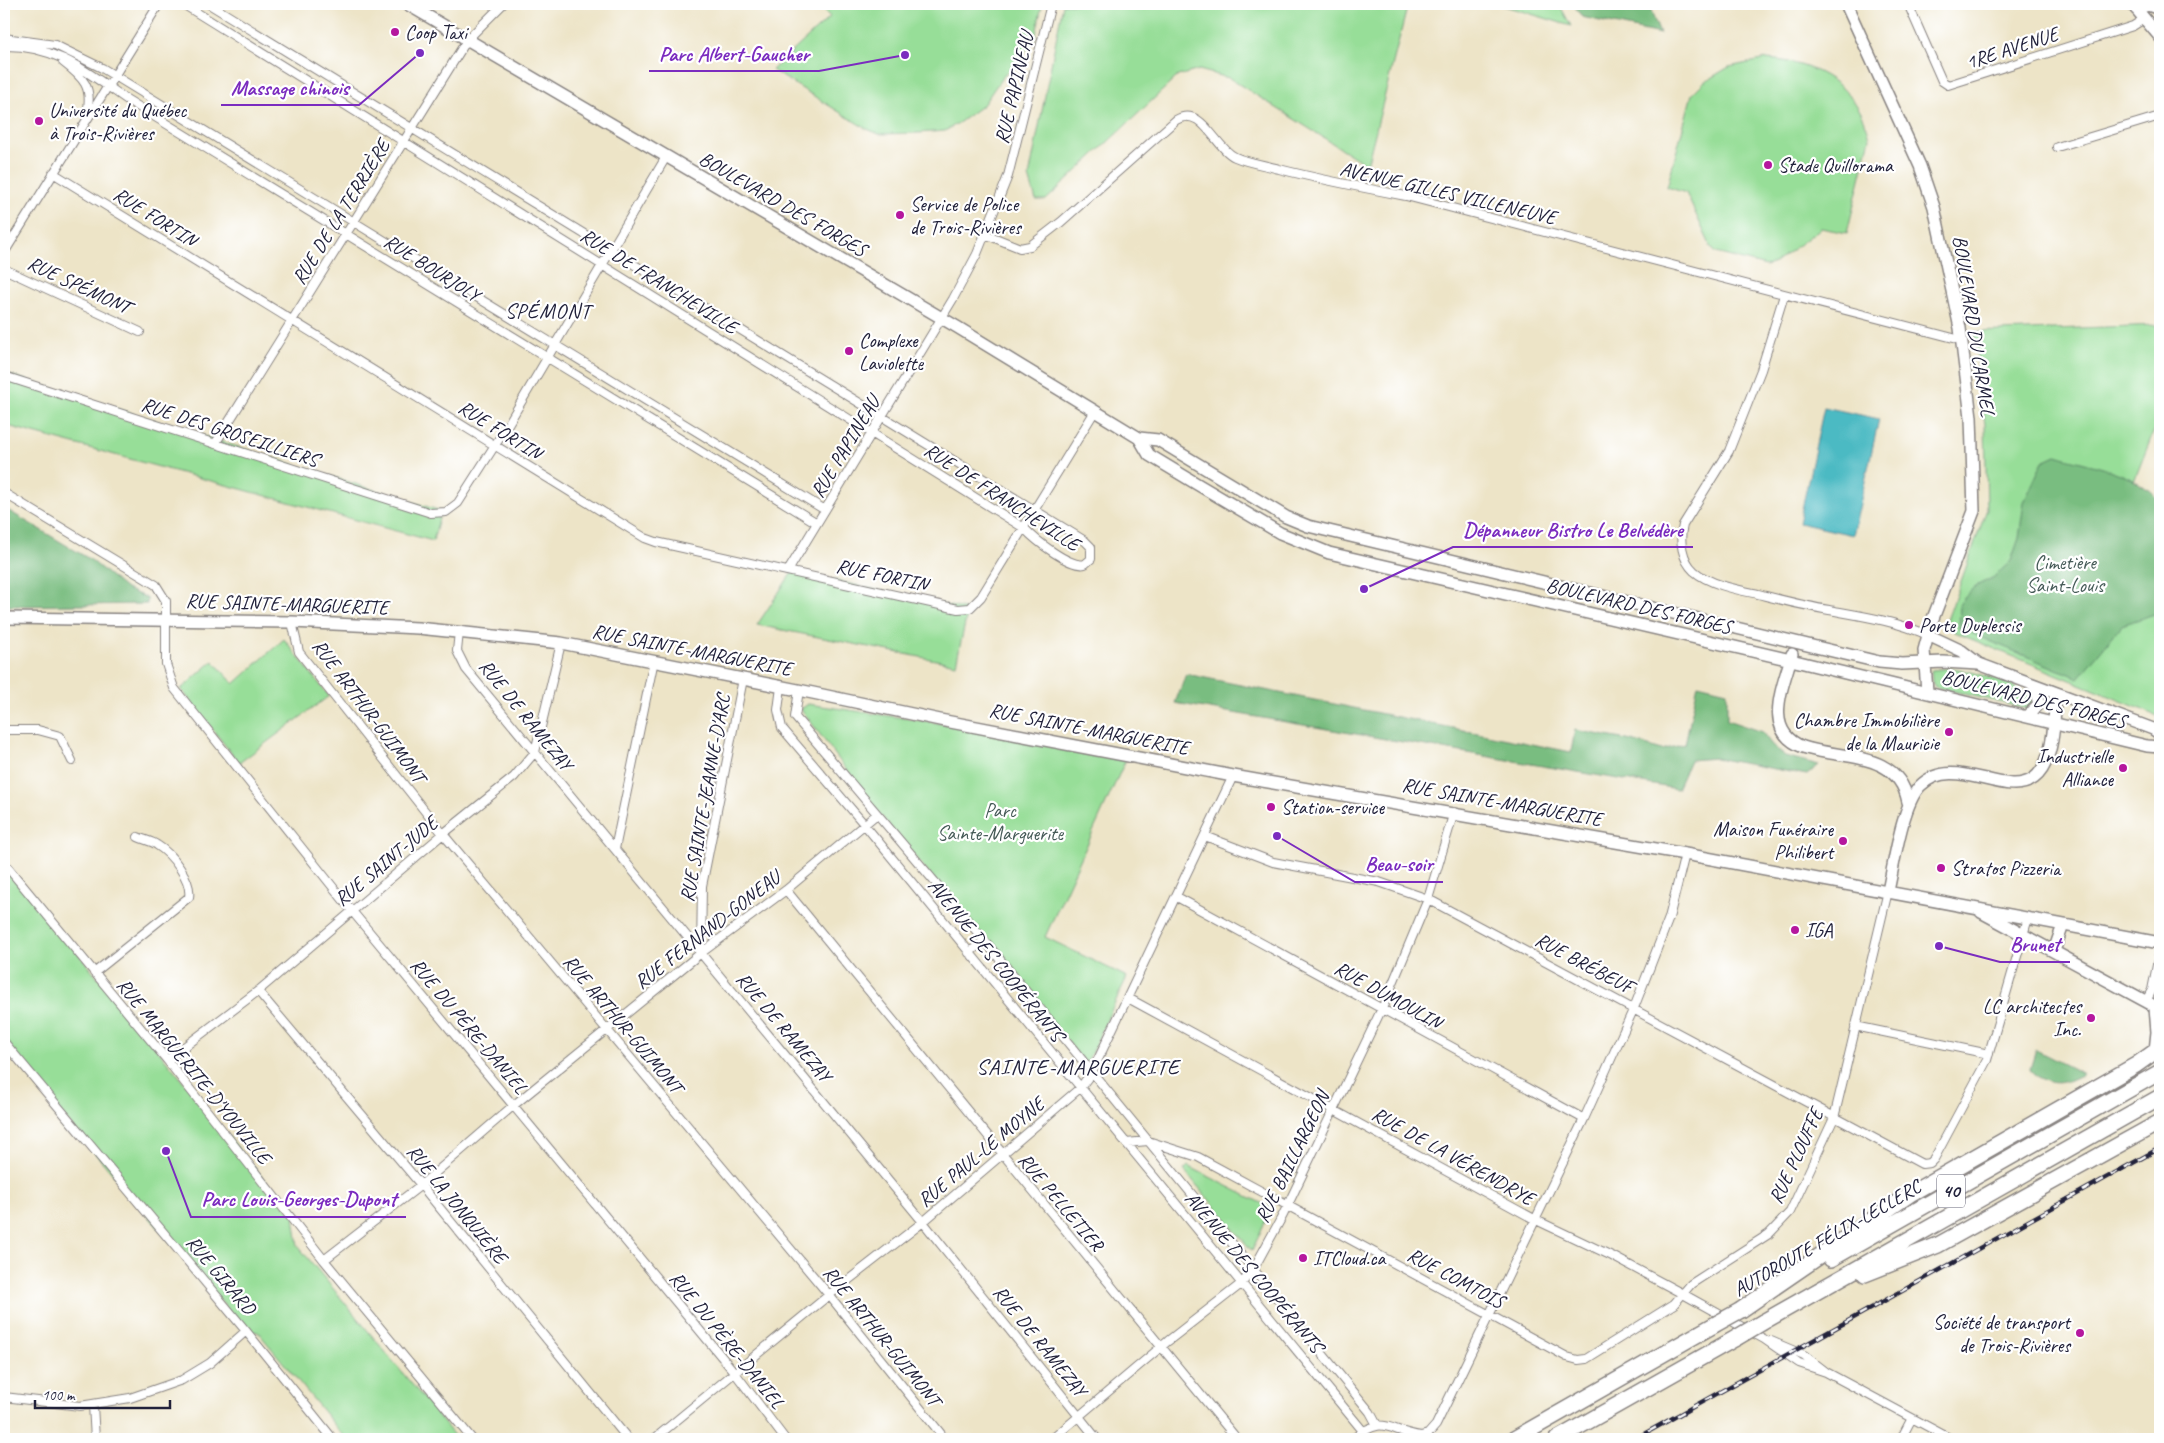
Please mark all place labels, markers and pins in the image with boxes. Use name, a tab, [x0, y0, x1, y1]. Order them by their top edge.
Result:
place label: Coop Taxi	[405, 20, 469, 45]
marker: Coop Taxi	[389, 26, 401, 38]
callout: Parc Albert-Gaucher	[649, 35, 819, 71]
callout: Massage chinois	[221, 69, 359, 105]
place label: Université du Québec à Trois-Rivières	[49, 98, 187, 146]
marker: Université du Québec à Trois-Rivières	[33, 115, 45, 127]
place label: Stade Quillorama	[1778, 153, 1894, 178]
marker: Stade Quillorama	[1762, 159, 1774, 171]
place label: Service de Police de Trois-Rivières	[910, 192, 1023, 240]
marker: Service de Police de Trois-Rivières	[894, 209, 906, 221]
place label: Complexe Laviolette	[859, 328, 924, 376]
marker: Complexe Laviolette	[843, 345, 855, 357]
callout: Dépanneur Bistro Le Belvédère	[1453, 511, 1693, 547]
place label: Porte Duplessis	[1919, 613, 2023, 638]
marker: Porte Duplessis	[1903, 619, 1915, 631]
place label: Chambre Immobilière de la Mauricie	[1794, 708, 1940, 756]
marker: Chambre Immobilière de la Mauricie	[1943, 726, 1955, 738]
place label: Industrielle Alliance	[2037, 744, 2114, 792]
marker: Industrielle Alliance	[2117, 762, 2129, 774]
place label: Station-service	[1281, 795, 1385, 820]
marker: Station-service	[1265, 801, 1277, 813]
place label: Maison Funéraire Philibert	[1713, 817, 1835, 865]
marker: Maison Funéraire Philibert	[1837, 835, 1849, 847]
callout: Beau-soir	[1355, 846, 1443, 882]
place label: Stratos Pizzeria	[1951, 856, 2062, 881]
marker: Stratos Pizzeria	[1935, 862, 1947, 874]
place label: IGA	[1805, 918, 1834, 943]
marker: IGA	[1789, 924, 1801, 936]
callout: Brunet	[2000, 926, 2070, 962]
place label: LC architectes Inc.	[1983, 994, 2083, 1042]
marker: LC architectes Inc.	[2085, 1012, 2097, 1024]
callout: Parc Louis-Georges-Dupont	[191, 1181, 406, 1217]
place label: ITCloud.ca	[1313, 1246, 1387, 1271]
marker: ITCloud.ca	[1297, 1252, 1309, 1264]
place label: Société de transport de Trois-Rivières	[1933, 1310, 2072, 1358]
marker: Société de transport de Trois-Rivières	[2074, 1327, 2086, 1339]

